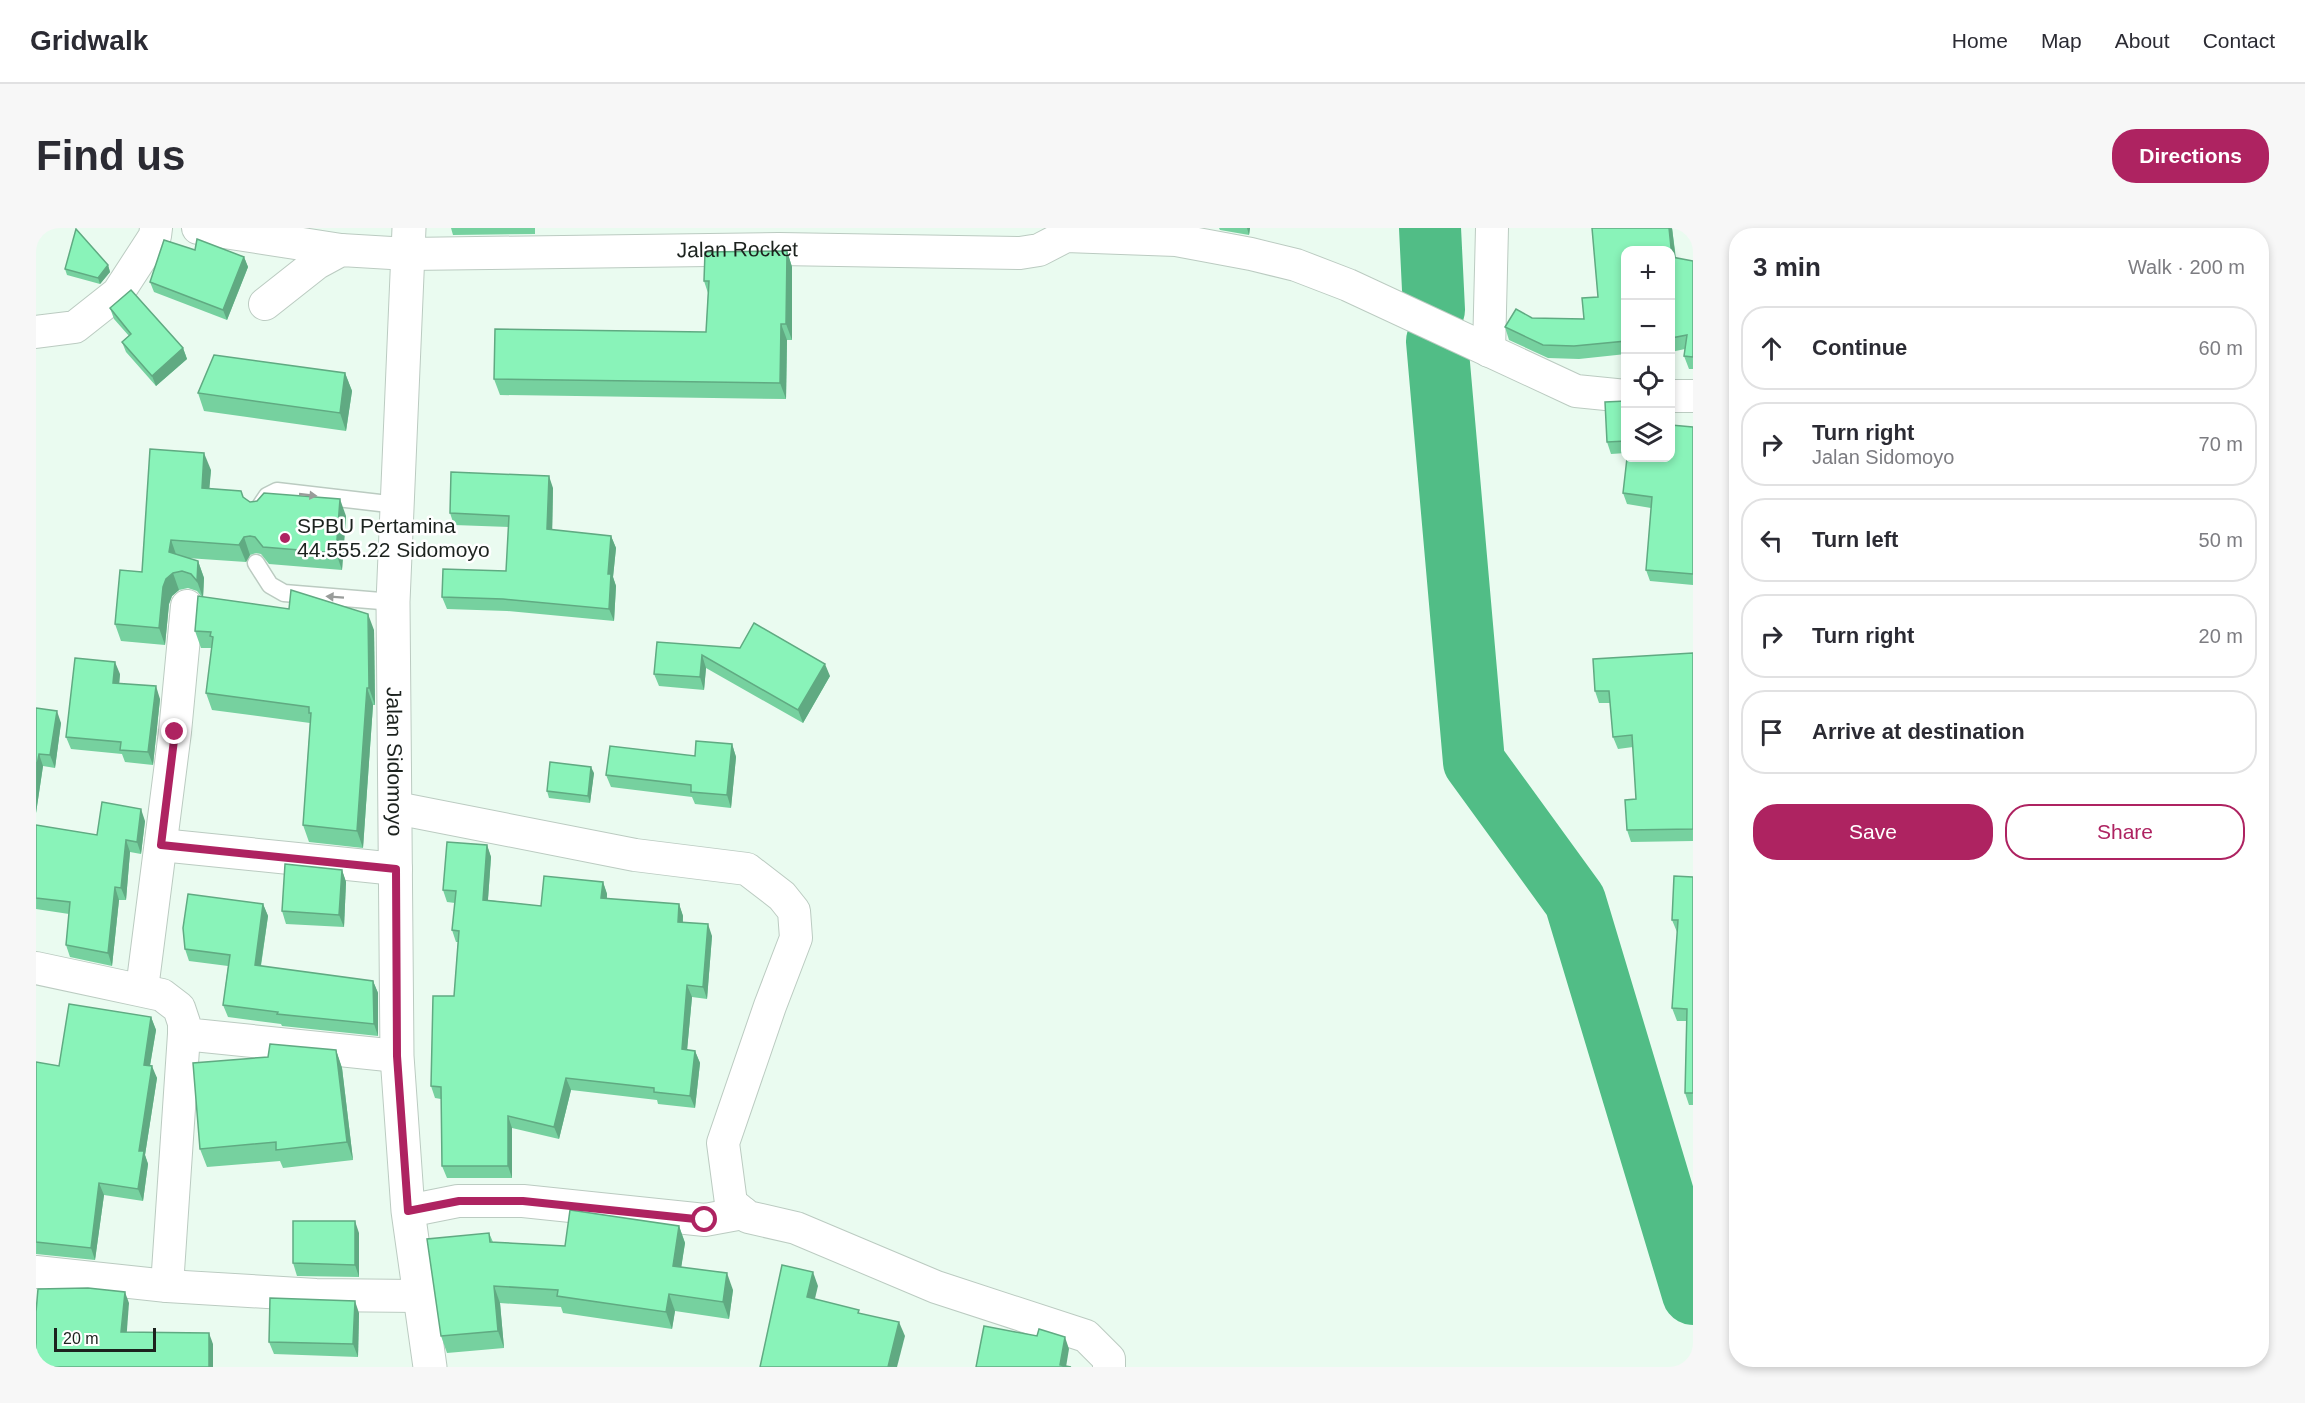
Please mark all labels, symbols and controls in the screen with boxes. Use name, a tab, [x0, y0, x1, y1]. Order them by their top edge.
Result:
text: Gridwalk	[30, 25, 148, 56]
text: Home	[1952, 29, 2008, 52]
text: Map	[2041, 29, 2082, 52]
text: About	[2115, 29, 2170, 52]
text: Contact	[2203, 29, 2275, 52]
button: Directions	[2112, 129, 2269, 183]
text: Find us	[36, 132, 185, 179]
street label: Jalan Rocket	[676, 237, 798, 261]
map controls	[1621, 246, 1675, 462]
button: +	[1621, 246, 1675, 300]
text: 3 min	[1753, 252, 1821, 282]
text: Walk · 200 m	[2128, 256, 2245, 278]
button: −	[1621, 300, 1675, 354]
icon: ahead	[1755, 332, 1788, 365]
text: Continue	[1812, 335, 1907, 360]
text: 60 m	[2199, 337, 2243, 359]
button: locate	[1621, 354, 1675, 408]
button: layers	[1621, 408, 1675, 462]
text: Turn right	[1812, 420, 1914, 445]
icon: right	[1755, 428, 1788, 461]
text: 70 m	[2199, 433, 2243, 455]
text: Jalan Sidomoyo	[1812, 446, 1954, 468]
one-way arrow	[299, 490, 318, 500]
place label: SPBU Pertamina 44.555.22 Sidomoyo	[297, 514, 490, 561]
icon: left	[1755, 524, 1788, 557]
text: Turn left	[1812, 527, 1898, 552]
text: 50 m	[2199, 529, 2243, 551]
marker: SPBU Pertamina 44.555.22 Sidomoyo	[278, 531, 292, 545]
one-way arrow	[325, 592, 344, 602]
icon: right	[1755, 620, 1788, 653]
text: Turn right	[1812, 623, 1914, 648]
text: 20 m	[2199, 625, 2243, 647]
street label: Jalan Sidomoyo	[383, 687, 407, 837]
icon: arrive	[1755, 716, 1788, 749]
route end	[161, 718, 187, 744]
text: Arrive at destination	[1812, 719, 2025, 744]
button: Save	[1753, 804, 1993, 860]
button: Share	[2005, 804, 2245, 860]
route start	[691, 1206, 717, 1232]
scale bar	[54, 1325, 156, 1352]
text: 20 m	[63, 1330, 99, 1347]

